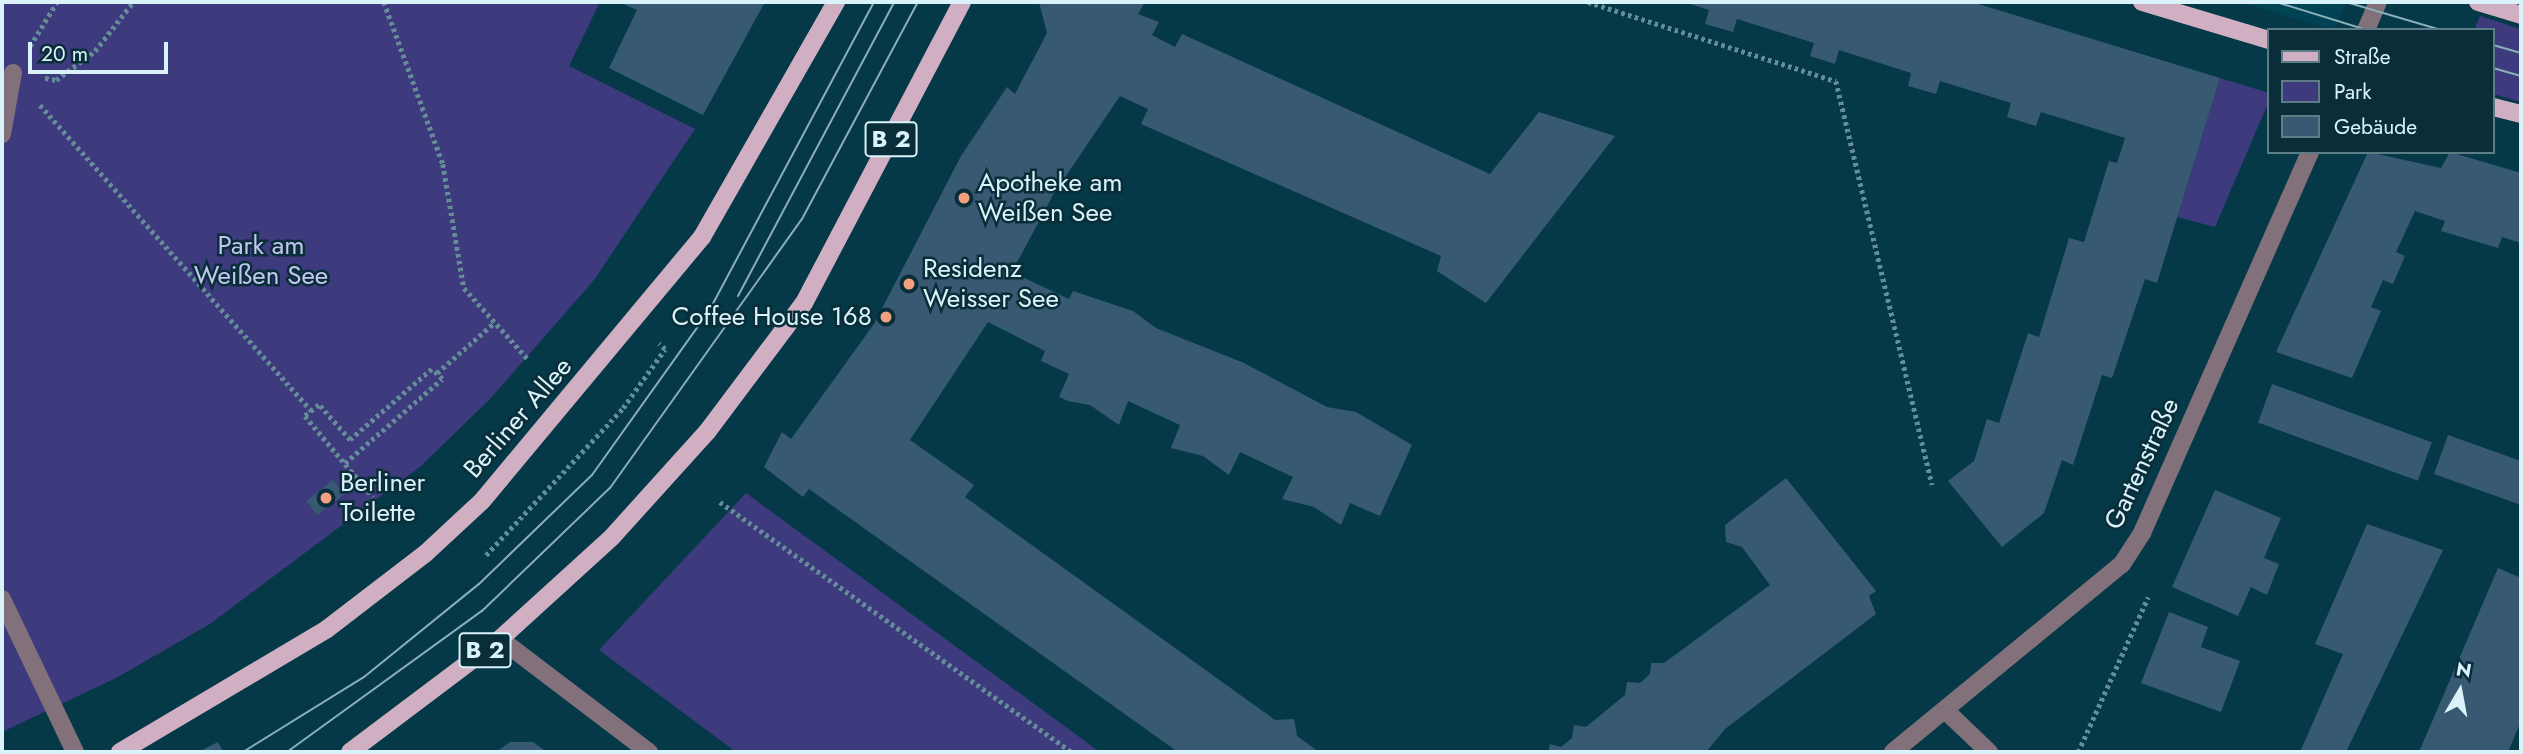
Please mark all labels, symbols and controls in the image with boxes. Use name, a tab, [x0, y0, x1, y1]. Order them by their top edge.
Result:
scale bar	[32, 28, 172, 72]
legend	[2268, 28, 2495, 154]
text: 20 m	[41, 39, 88, 69]
text: Straße	[2334, 42, 2391, 72]
text: Park	[2334, 77, 2371, 107]
text: Gebäude	[2334, 112, 2417, 142]
road number: B 2	[863, 119, 919, 160]
place label: Apotheke am Weißen See	[978, 167, 1122, 228]
marker: Apotheke am Weißen See	[956, 190, 972, 206]
park label: Park am Weißen See	[194, 230, 328, 292]
place label: Residenz Weisser See	[923, 253, 1059, 314]
marker: Residenz Weisser See	[901, 276, 917, 292]
place label: Coffee House 168	[672, 301, 872, 333]
marker: Coffee House 168	[878, 309, 894, 325]
street label: Berliner Allee	[457, 351, 579, 485]
street label: Gartenstraße	[2098, 393, 2186, 535]
place label: Berliner Toilette	[340, 467, 426, 528]
marker: Berliner Toilette	[318, 490, 334, 506]
road number: B 2	[457, 630, 513, 670]
text: N	[2454, 655, 2474, 684]
north arrow	[2425, 656, 2495, 726]

